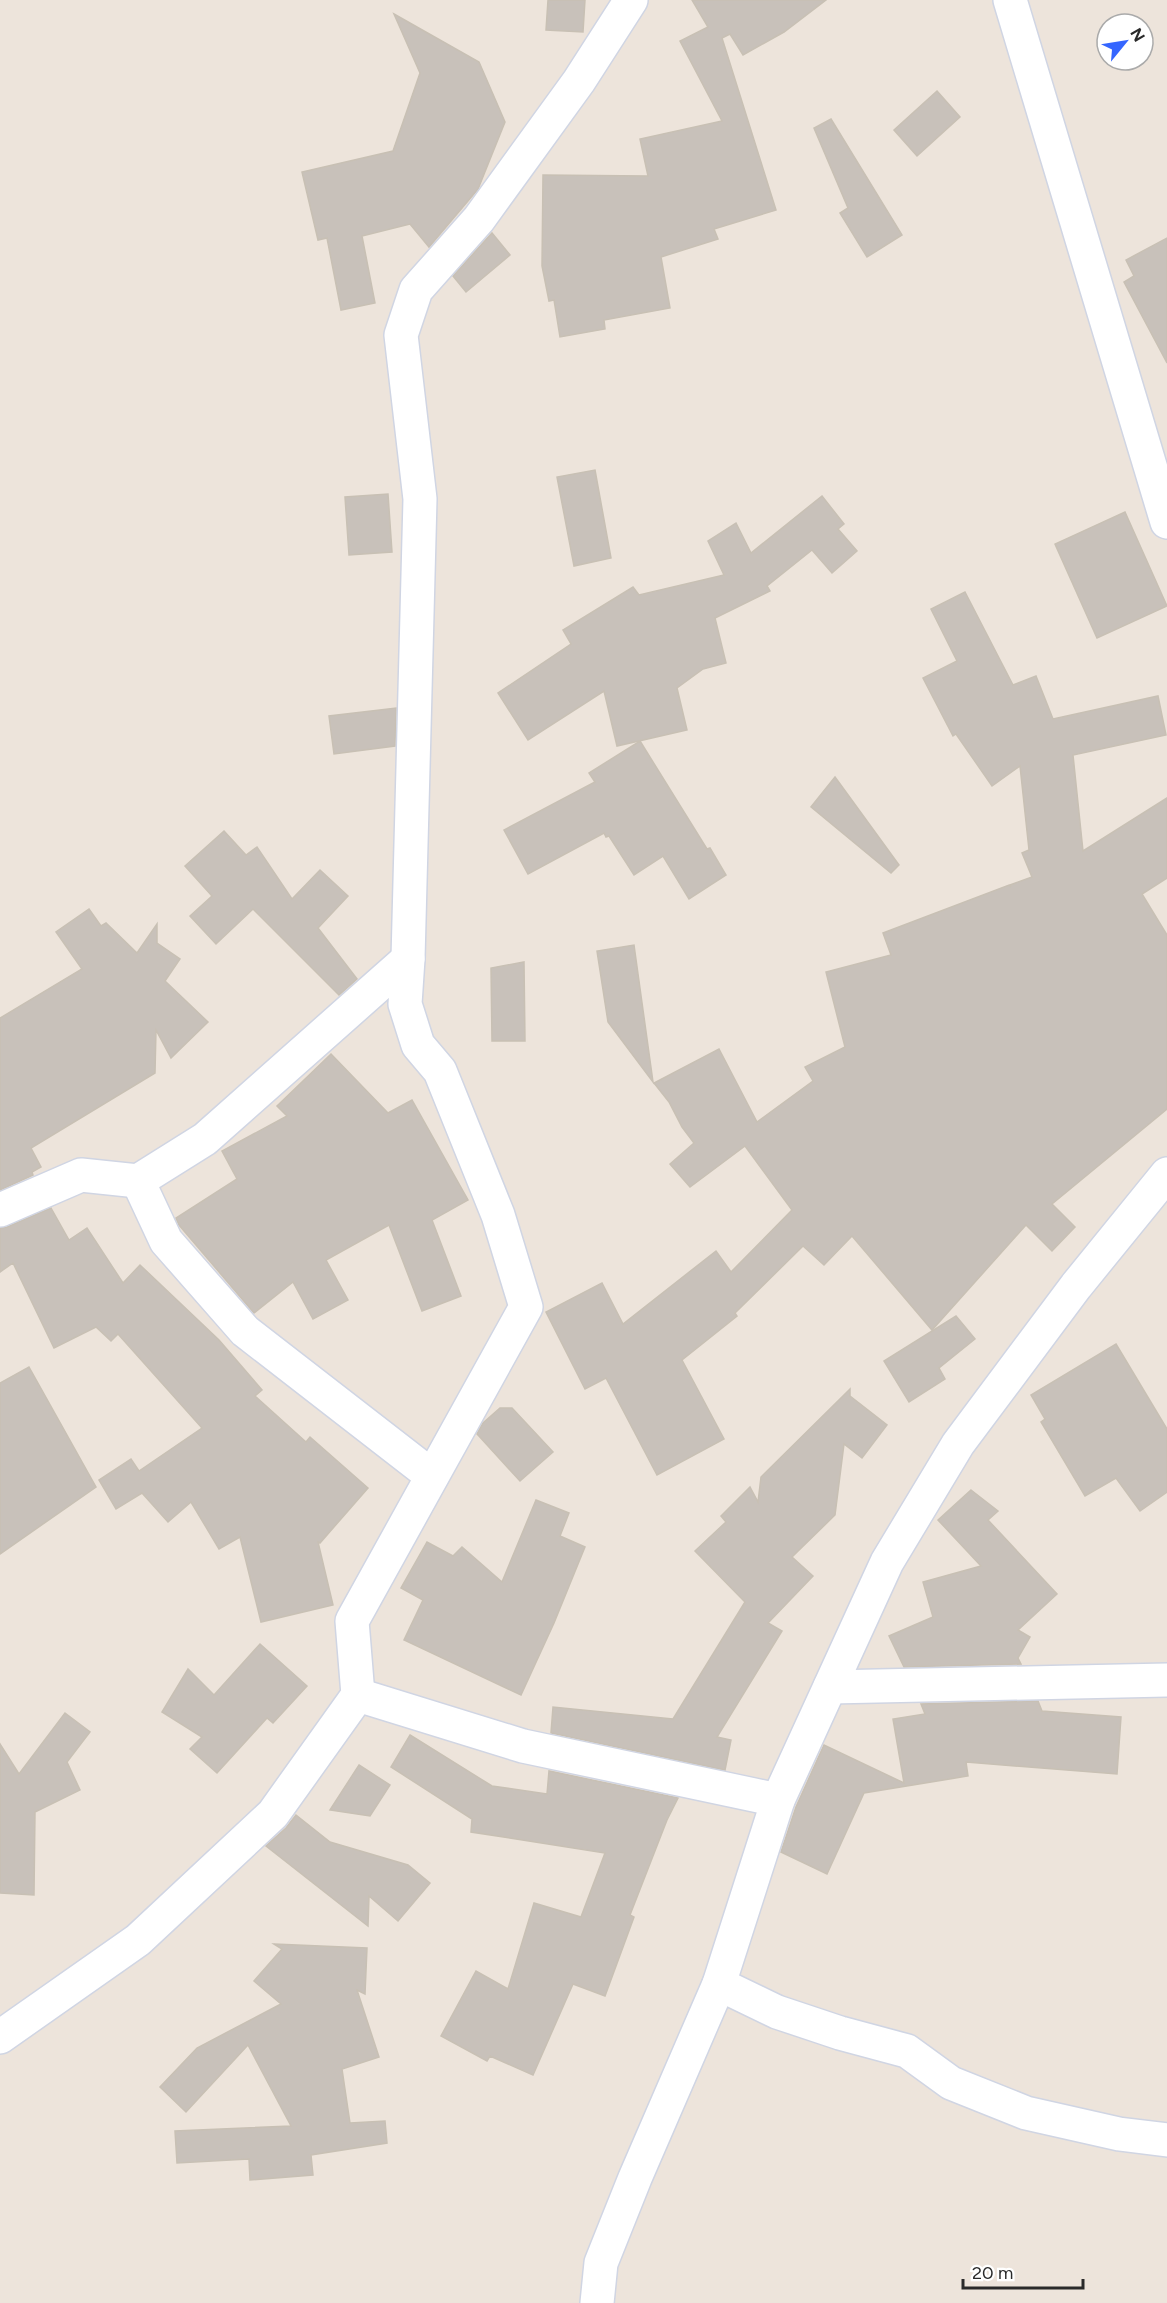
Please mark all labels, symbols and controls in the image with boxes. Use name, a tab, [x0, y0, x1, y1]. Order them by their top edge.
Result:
north arrow	[1095, 12, 1155, 72]
text: N	[1126, 25, 1149, 45]
scale bar	[963, 2252, 1083, 2290]
text: 20 m	[972, 2262, 1013, 2284]

